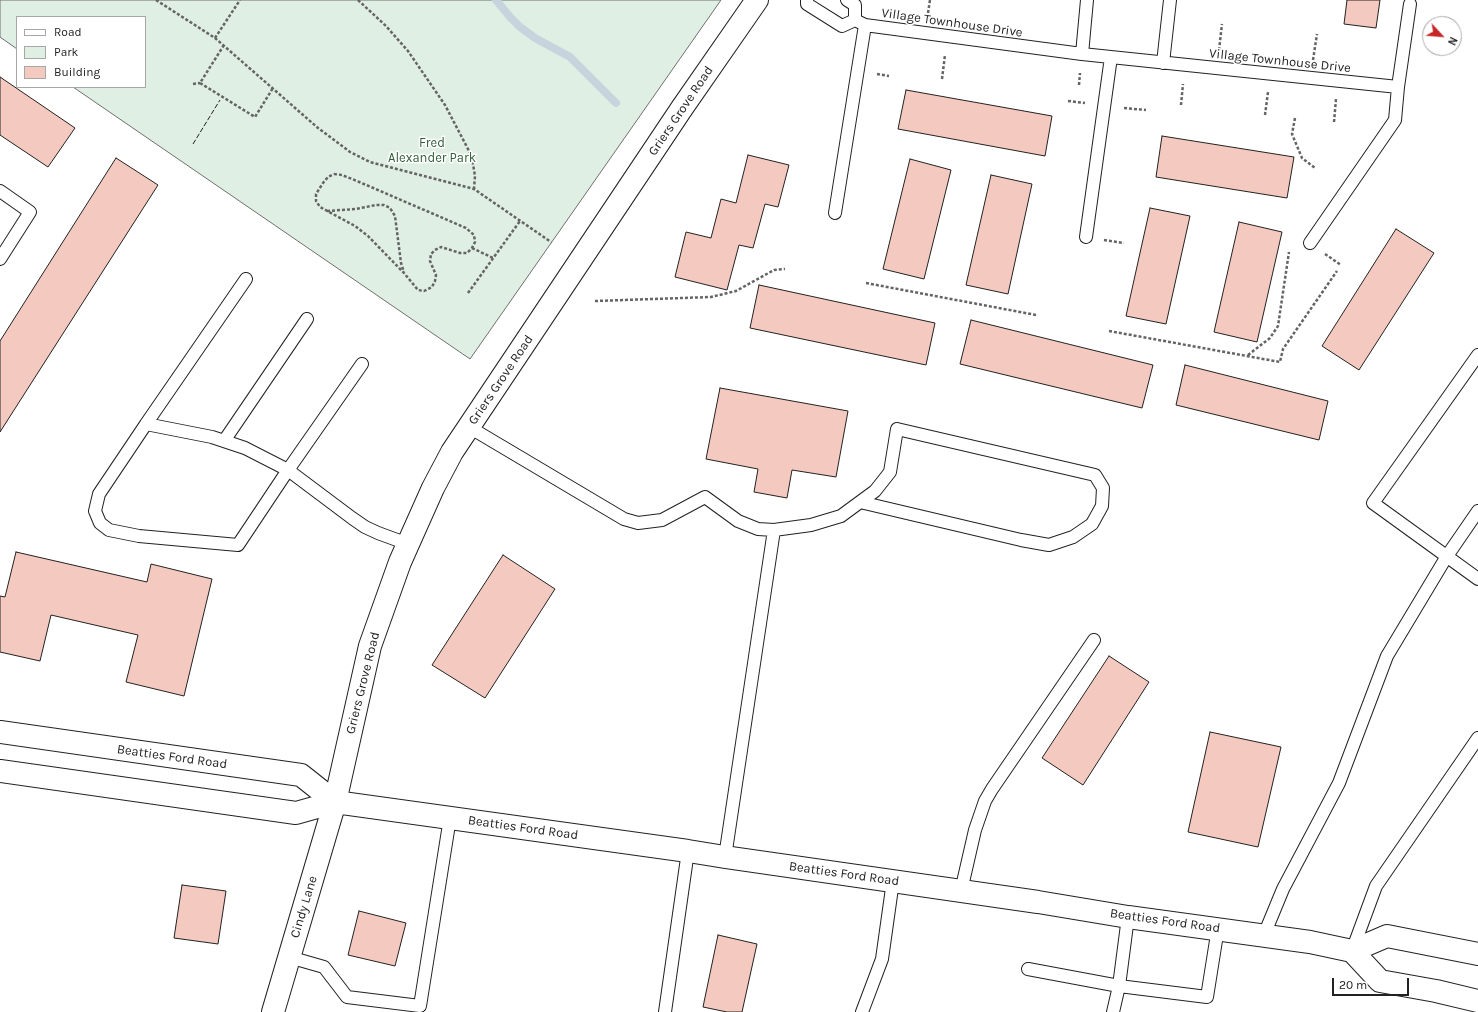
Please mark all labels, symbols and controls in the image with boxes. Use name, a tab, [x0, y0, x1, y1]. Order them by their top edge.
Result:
street label: Village Townhouse Drive	[880, 5, 1024, 41]
legend	[16, 16, 146, 88]
north arrow	[1422, 16, 1462, 56]
text: Road	[54, 25, 82, 39]
text: N	[1445, 35, 1460, 47]
text: Park	[54, 45, 78, 59]
street label: Village Townhouse Drive	[1208, 46, 1352, 76]
street label: Griers Grove Road	[645, 63, 717, 159]
text: Building	[54, 65, 100, 79]
park label: Fred Alexander Park	[388, 135, 476, 166]
street label: Griers Grove Road	[465, 332, 537, 428]
street label: Griers Grove Road	[343, 630, 383, 736]
street label: Beatties Ford Road	[116, 742, 228, 772]
street label: Beatties Ford Road	[467, 813, 579, 843]
street label: Beatties Ford Road	[788, 859, 900, 889]
street label: Cindy Lane	[287, 874, 321, 940]
street label: Beatties Ford Road	[1109, 906, 1221, 936]
scale bar	[1334, 970, 1411, 996]
text: 20 m	[1339, 978, 1367, 992]

